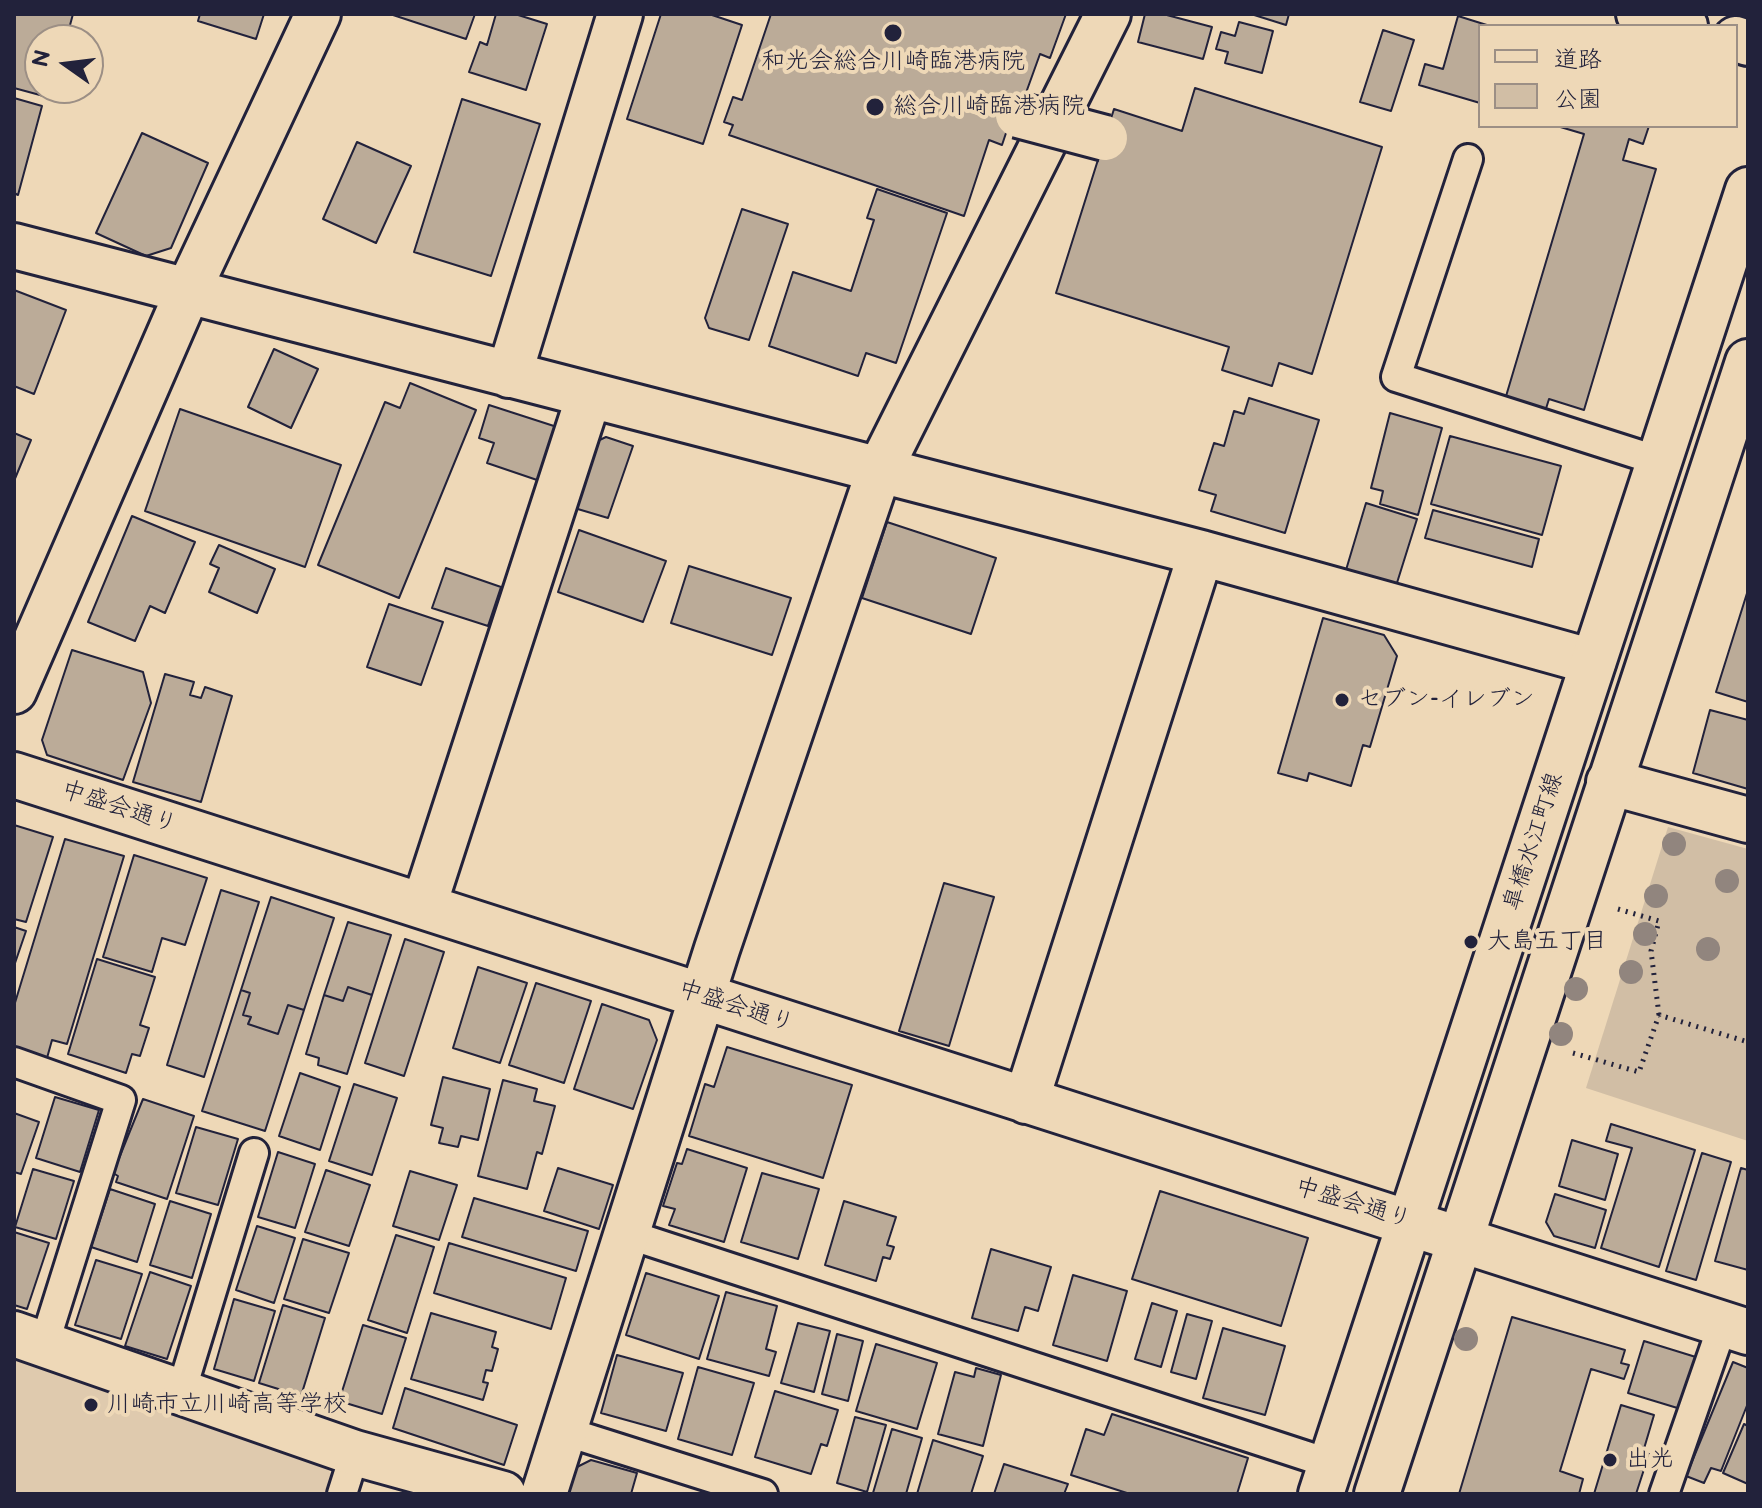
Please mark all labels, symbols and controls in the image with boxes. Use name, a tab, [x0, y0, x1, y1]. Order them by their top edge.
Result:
marker: 和光会総合川崎臨港病院	[882, 22, 904, 44]
north arrow	[24, 24, 104, 104]
legend	[1478, 24, 1738, 128]
text: 道路	[1554, 45, 1602, 74]
text: N	[27, 47, 57, 70]
place label: 和光会総合川崎臨港病院	[761, 48, 1025, 76]
text: 公園	[1554, 85, 1602, 114]
place label: 総合川崎臨港病院	[893, 93, 1085, 121]
marker: 総合川崎臨港病院	[864, 96, 886, 118]
place label: セブン-イレブン	[1358, 686, 1535, 714]
marker: セブン-イレブン	[1333, 691, 1351, 709]
street label: 皐橋水江町線	[1498, 769, 1570, 915]
street label: 中盛会通り	[57, 776, 181, 840]
place label: 大島五丁目	[1487, 928, 1607, 956]
marker: 大島五丁目	[1462, 933, 1480, 951]
street label: 中盛会通り	[674, 975, 798, 1039]
street label: 中盛会通り	[1291, 1173, 1415, 1235]
place label: 川崎市立川崎高等学校	[107, 1391, 347, 1419]
marker: 川崎市立川崎高等学校	[82, 1396, 100, 1414]
place label: 出光	[1626, 1446, 1674, 1474]
marker: 出光	[1601, 1451, 1619, 1469]

